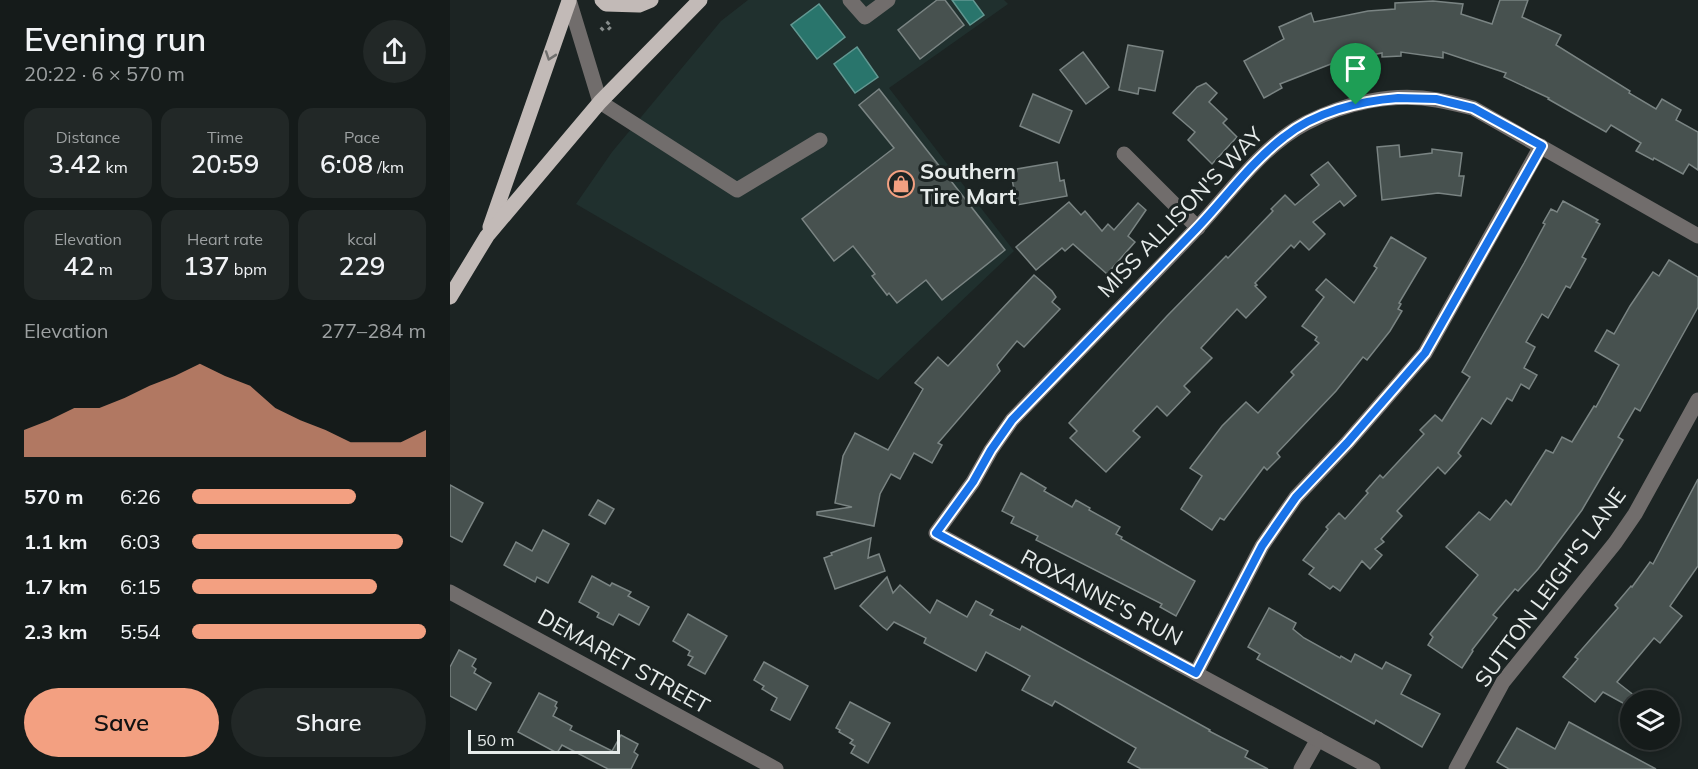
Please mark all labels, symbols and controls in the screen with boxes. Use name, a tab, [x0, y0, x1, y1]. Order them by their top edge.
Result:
text: Evening run	[24, 18, 206, 59]
button: share	[363, 20, 426, 83]
pin	[1330, 43, 1381, 105]
one-way arrow	[544, 50, 557, 61]
icon: arrive	[1339, 52, 1372, 85]
text: 20:22 · 6 × 570 m	[24, 61, 185, 86]
street label: MISS ALLISON'S WAY	[1091, 120, 1269, 303]
text: Distance	[56, 127, 120, 147]
text: Time	[207, 127, 243, 147]
text: Pace	[344, 127, 380, 147]
text: 3.42	[48, 147, 101, 180]
text: 20:59	[191, 147, 259, 180]
text: 6:08	[320, 147, 373, 180]
text: km	[101, 157, 128, 177]
text: /km	[373, 157, 404, 177]
place label: Southern Tire Mart	[920, 157, 1016, 210]
shop icon: Southern Tire Mart	[886, 169, 916, 199]
text: Elevation	[54, 229, 122, 249]
text: Heart rate	[187, 229, 263, 249]
text: kcal	[347, 229, 377, 249]
text: 42	[63, 249, 94, 282]
text: 137	[183, 249, 230, 282]
text: 229	[339, 249, 385, 282]
text: m	[94, 259, 113, 279]
text: bpm	[230, 259, 267, 279]
text: Elevation	[24, 318, 109, 343]
text: 277–284 m	[321, 318, 426, 343]
street label: SUTTON LEIGH'S LANE	[1468, 482, 1632, 692]
text: 570 m	[24, 484, 83, 509]
text: 6:26	[120, 484, 161, 509]
text: 1.1 km	[24, 529, 87, 554]
text: 6:03	[120, 529, 161, 554]
street label: ROXANNE'S RUN	[1016, 543, 1188, 651]
text: 1.7 km	[24, 574, 87, 599]
text: 6:15	[120, 574, 161, 599]
street label: DEMARET STREET	[533, 602, 715, 720]
text: 2.3 km	[24, 619, 87, 644]
text: 5:54	[120, 619, 161, 644]
button: Save	[24, 688, 219, 757]
button: Share	[231, 688, 426, 757]
map controls	[1620, 690, 1680, 750]
button: layers	[1620, 690, 1680, 750]
scale bar	[468, 727, 620, 754]
text: 50 m	[477, 730, 514, 750]

